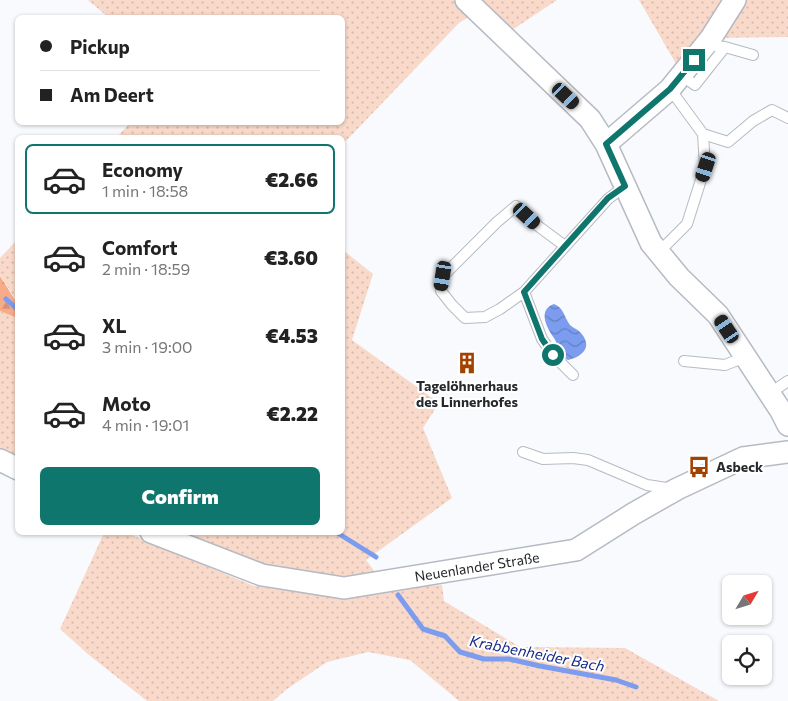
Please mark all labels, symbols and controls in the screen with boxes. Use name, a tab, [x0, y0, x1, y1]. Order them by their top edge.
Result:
text: Pickup	[70, 35, 130, 58]
route end	[683, 49, 705, 71]
car	[549, 80, 582, 112]
text: Am Deert	[70, 83, 154, 106]
car	[694, 150, 717, 184]
icon: car	[42, 157, 87, 202]
text: Economy	[102, 158, 183, 181]
text: €2.66	[265, 168, 318, 191]
text: 1 min · 18:58	[102, 181, 188, 200]
car	[510, 200, 543, 232]
icon: car	[42, 235, 87, 280]
text: Comfort	[102, 236, 178, 259]
text: €3.60	[264, 246, 318, 269]
text: 2 min · 18:59	[102, 259, 190, 278]
car	[433, 260, 452, 292]
car	[712, 312, 741, 346]
icon: car	[42, 313, 87, 358]
text: XL	[102, 314, 127, 337]
text: €4.53	[265, 324, 318, 347]
text: 3 min · 19:00	[102, 337, 193, 356]
route start	[542, 344, 564, 366]
building icon: Tagelöhnerhaus des Linnerhofes	[454, 350, 480, 376]
place label: Tagelöhnerhaus des Linnerhofes	[416, 377, 518, 410]
icon: car	[42, 391, 87, 436]
text: Moto	[102, 392, 151, 415]
text: €2.22	[266, 402, 318, 425]
text: 4 min · 19:01	[102, 415, 189, 434]
bus stop icon: Asbeck	[686, 454, 712, 480]
place label: Asbeck	[716, 458, 763, 475]
button: Confirm	[40, 467, 320, 525]
street label: Neuenlander Straße	[413, 548, 541, 585]
north arrow	[722, 575, 772, 625]
map controls	[722, 575, 772, 685]
water label: Krabbenheider Bach	[468, 631, 606, 675]
button: locate	[722, 635, 772, 685]

